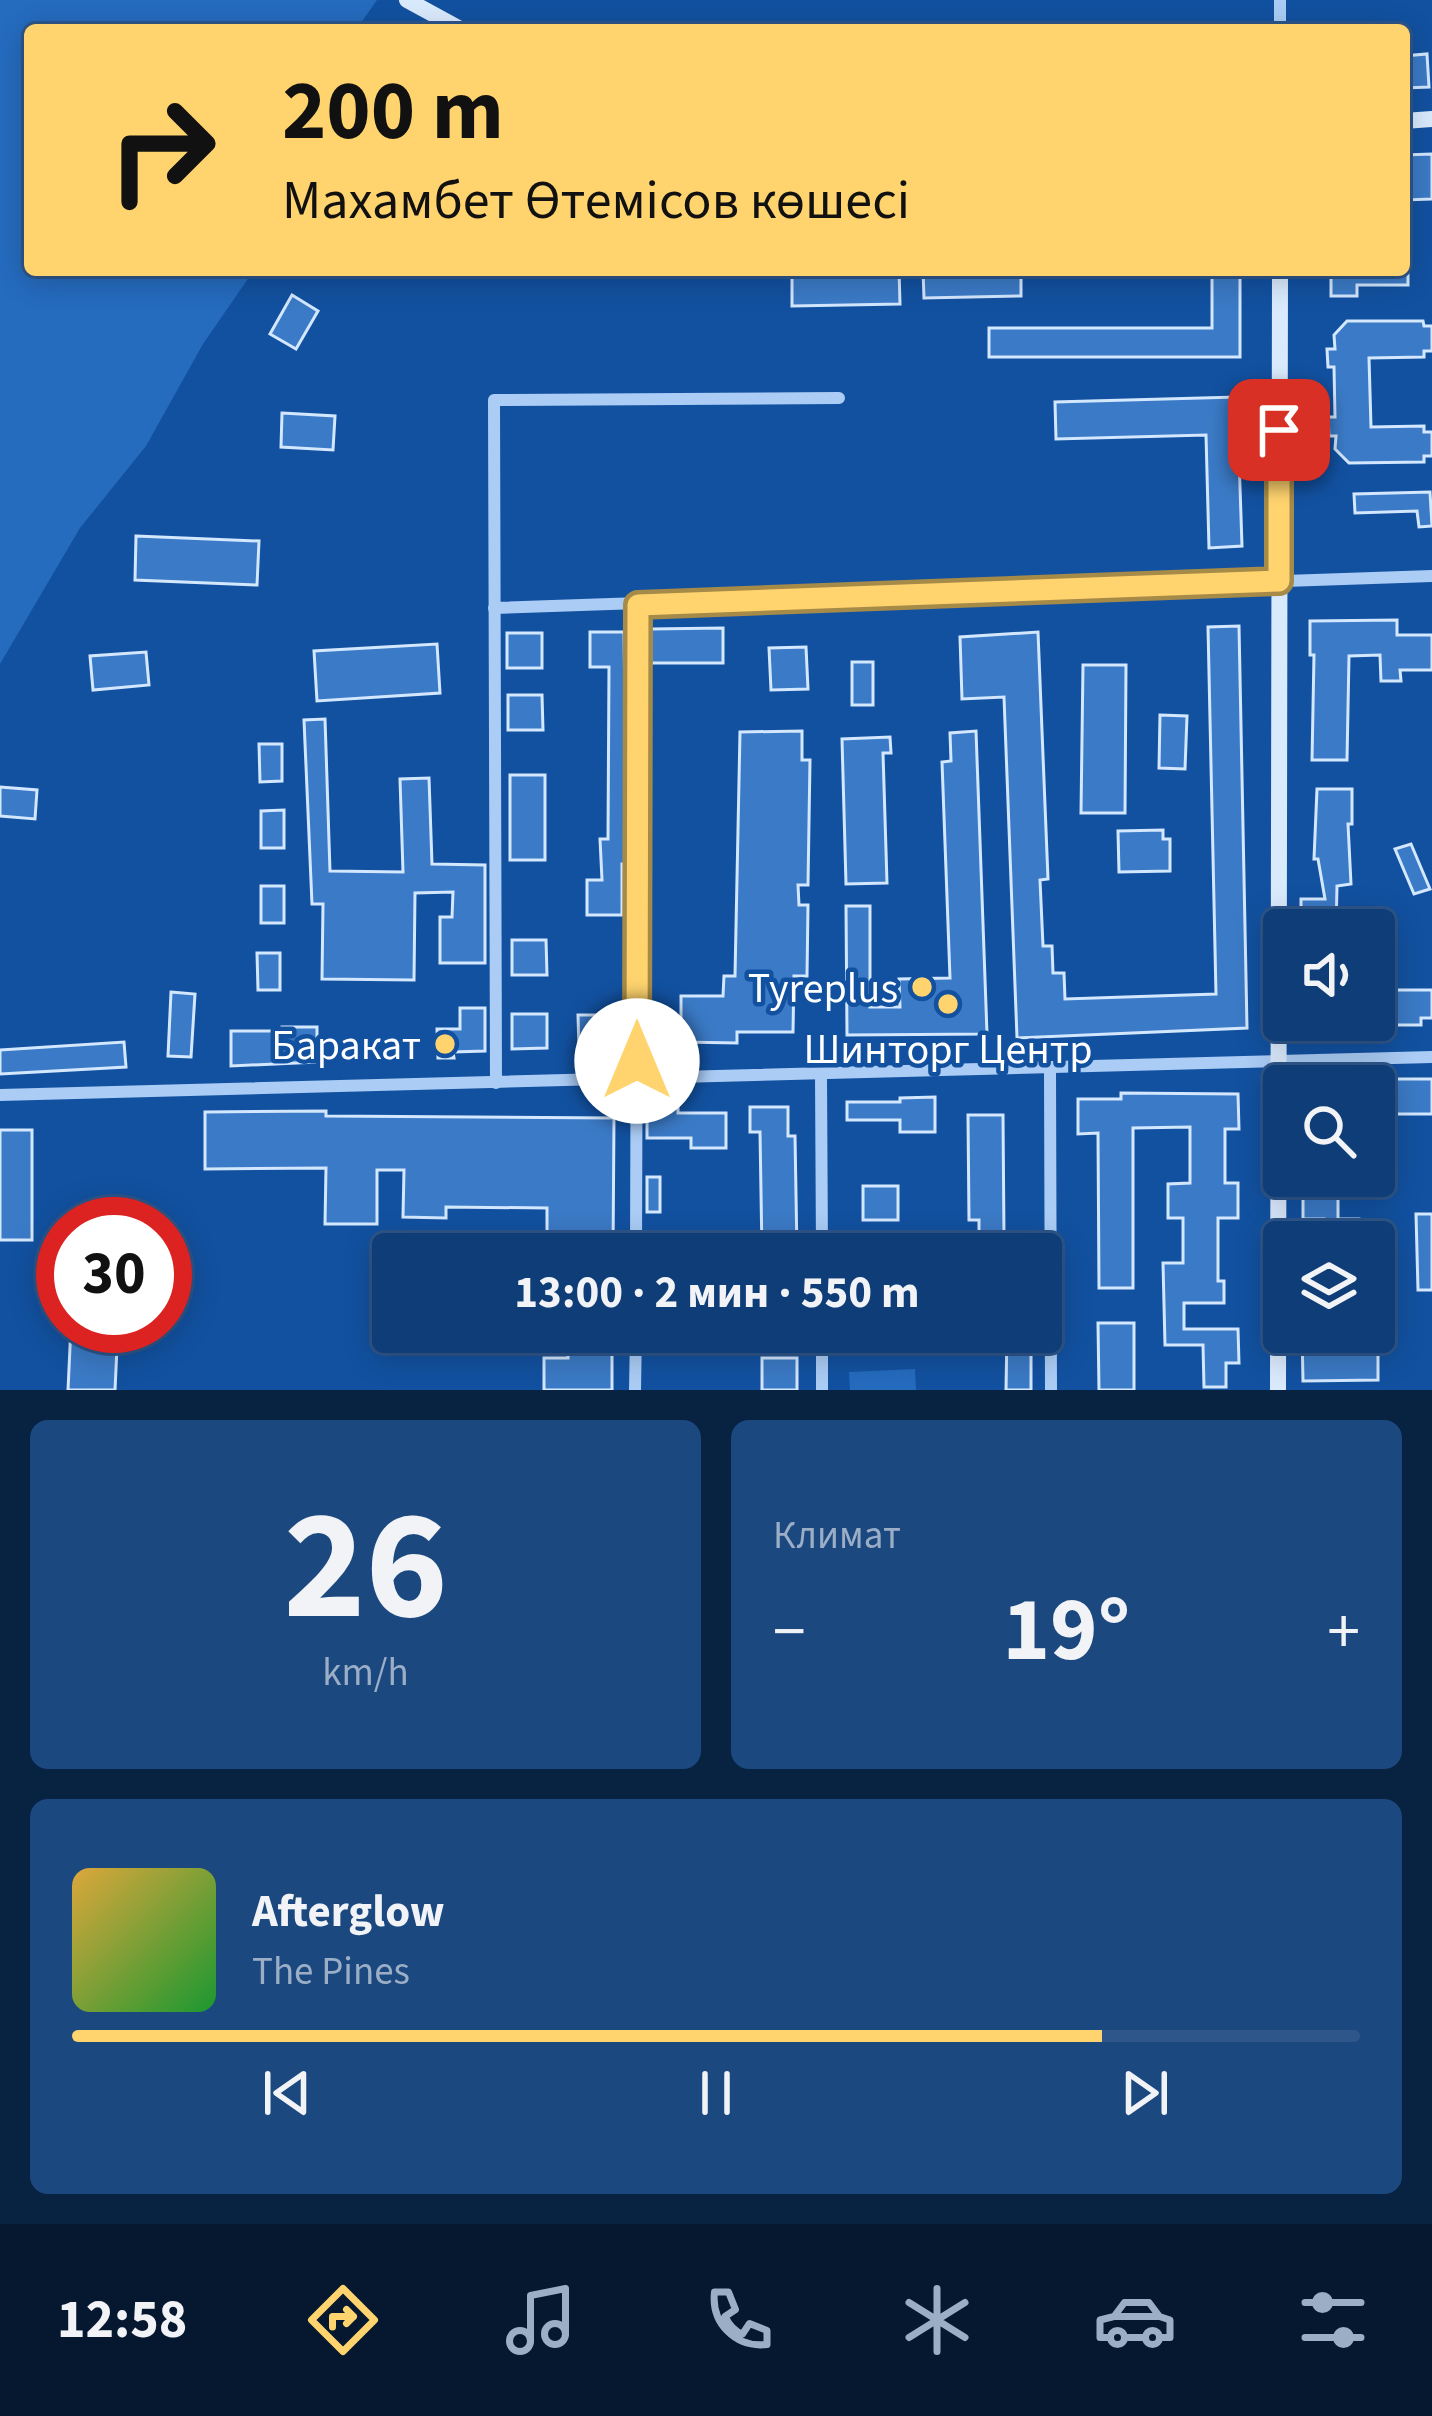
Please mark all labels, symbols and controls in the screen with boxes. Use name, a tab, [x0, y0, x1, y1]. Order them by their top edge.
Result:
text: 200 m	[282, 52, 504, 172]
icon: right	[84, 72, 240, 228]
text: Махамбет Өтемісов көшесі	[282, 163, 910, 240]
pin	[1228, 379, 1330, 481]
icon: arrive	[1246, 397, 1312, 463]
map controls	[1263, 909, 1395, 1353]
button: sound	[1263, 909, 1395, 1041]
place label: Tyreplus	[748, 959, 898, 1019]
marker: Tyreplus	[909, 974, 935, 1000]
marker: Шинторг Центр	[935, 991, 961, 1017]
position arrow	[574, 998, 700, 1124]
place label: Баракат	[271, 1016, 421, 1076]
place label: Шинторг Центр	[804, 1020, 1093, 1080]
marker: Баракат	[432, 1031, 458, 1057]
button: search	[1263, 1065, 1395, 1197]
speed limit sign: 30	[36, 1197, 192, 1353]
button: layers	[1263, 1221, 1395, 1353]
text: 13:00 · 2 мин · 550 m	[514, 1261, 920, 1325]
text: 26	[283, 1456, 448, 1678]
text: Климат	[773, 1508, 901, 1564]
text: 19°	[1003, 1567, 1130, 1695]
text: −	[773, 1585, 806, 1679]
text: +	[1327, 1585, 1360, 1679]
text: km/h	[322, 1645, 409, 1701]
text: Afterglow	[252, 1880, 445, 1944]
text: The Pines	[252, 1944, 410, 2000]
icon: previous	[254, 2060, 320, 2126]
icon: pause	[683, 2060, 749, 2126]
icon: next	[1112, 2060, 1178, 2126]
icon: directions	[301, 2278, 385, 2362]
icon: music	[499, 2278, 583, 2362]
icon: phone	[697, 2278, 781, 2362]
icon: climate	[895, 2278, 979, 2362]
icon: car	[1093, 2278, 1177, 2362]
icon: filters	[1291, 2278, 1375, 2362]
text: 12:58	[57, 2282, 187, 2359]

